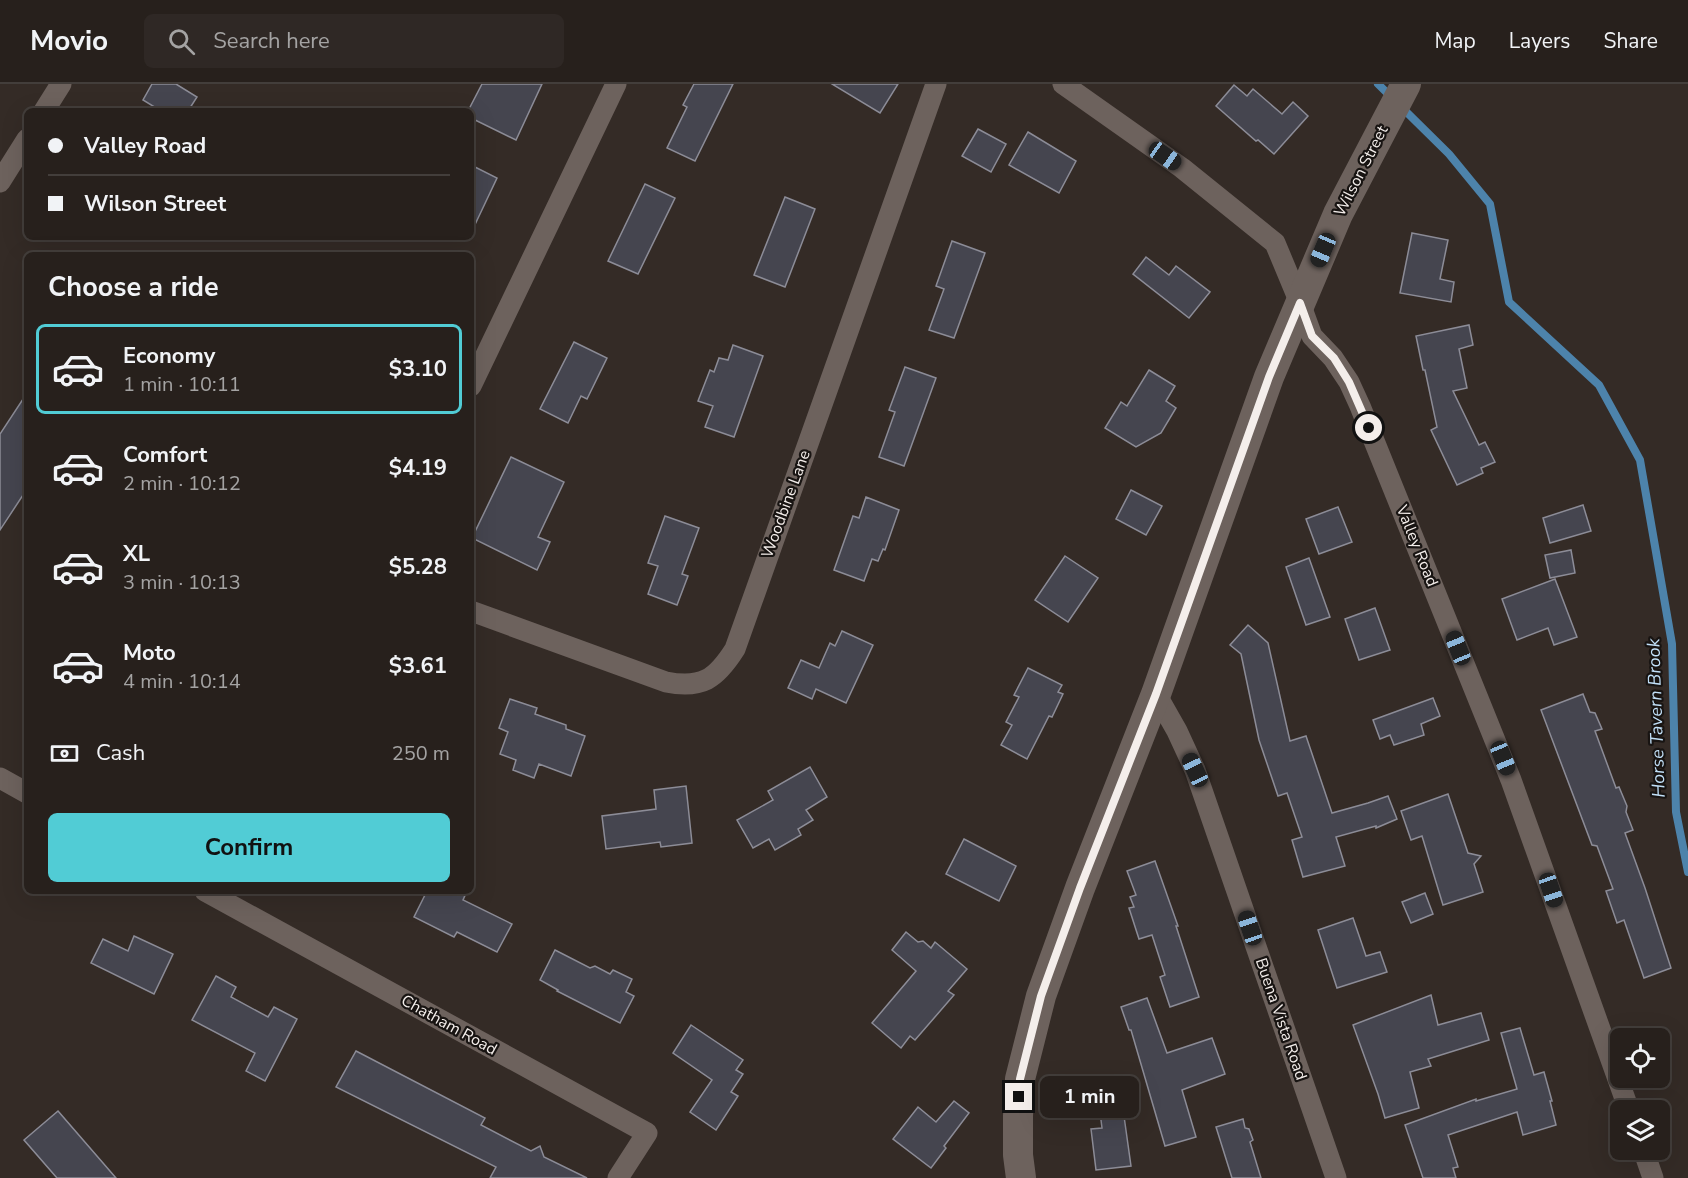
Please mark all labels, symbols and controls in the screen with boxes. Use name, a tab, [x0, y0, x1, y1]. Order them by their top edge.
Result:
search box	[144, 14, 564, 68]
text: Movio	[30, 22, 108, 60]
icon: search	[165, 25, 198, 58]
text: Search here	[213, 26, 330, 56]
text: Map	[1434, 27, 1476, 55]
text: Layers	[1509, 27, 1570, 55]
text: Share	[1603, 27, 1658, 55]
street label: Wilson Street	[1329, 121, 1394, 220]
text: Valley Road	[84, 131, 206, 161]
car	[1145, 138, 1185, 174]
text: Wilson Street	[84, 189, 226, 219]
car	[1308, 230, 1338, 270]
text: Choose a ride	[48, 269, 219, 306]
text: Economy	[123, 341, 215, 371]
icon: car	[51, 342, 105, 396]
text: $3.10	[389, 354, 447, 384]
text: 1 min · 10:11	[123, 371, 241, 398]
route start	[1355, 414, 1382, 441]
text: Comfort	[123, 440, 207, 470]
icon: car	[51, 441, 105, 495]
street label: Woodbine Lane	[756, 447, 816, 561]
text: $4.19	[389, 453, 447, 483]
text: 2 min · 10:12	[123, 470, 241, 497]
street label: Valley Road	[1390, 501, 1443, 590]
text: XL	[123, 539, 150, 569]
icon: car	[51, 540, 105, 594]
text: $5.28	[389, 552, 447, 582]
text: 3 min · 10:13	[123, 569, 241, 596]
car	[1443, 628, 1473, 668]
water label: Horse Tavern Brook	[1641, 637, 1671, 798]
text: Moto	[123, 638, 176, 668]
icon: car	[51, 639, 105, 693]
text: $3.61	[389, 651, 447, 681]
text: 4 min · 10:14	[123, 668, 241, 695]
icon: cash	[48, 737, 81, 770]
text: Cash	[96, 738, 145, 768]
car	[1488, 738, 1518, 778]
text: 250 m	[392, 740, 450, 767]
car	[1179, 750, 1211, 790]
button: Confirm	[48, 813, 450, 882]
car	[1537, 870, 1565, 910]
car	[1236, 908, 1264, 948]
street label: Buena Vista Road	[1250, 955, 1312, 1083]
street label: Chatham Road	[397, 990, 501, 1060]
map controls	[1610, 1028, 1670, 1160]
button: locate	[1610, 1028, 1670, 1088]
callout: 1 min	[1040, 1076, 1139, 1118]
route end	[1005, 1083, 1032, 1110]
text: 1 min	[1064, 1083, 1115, 1110]
button: layers	[1610, 1100, 1670, 1160]

